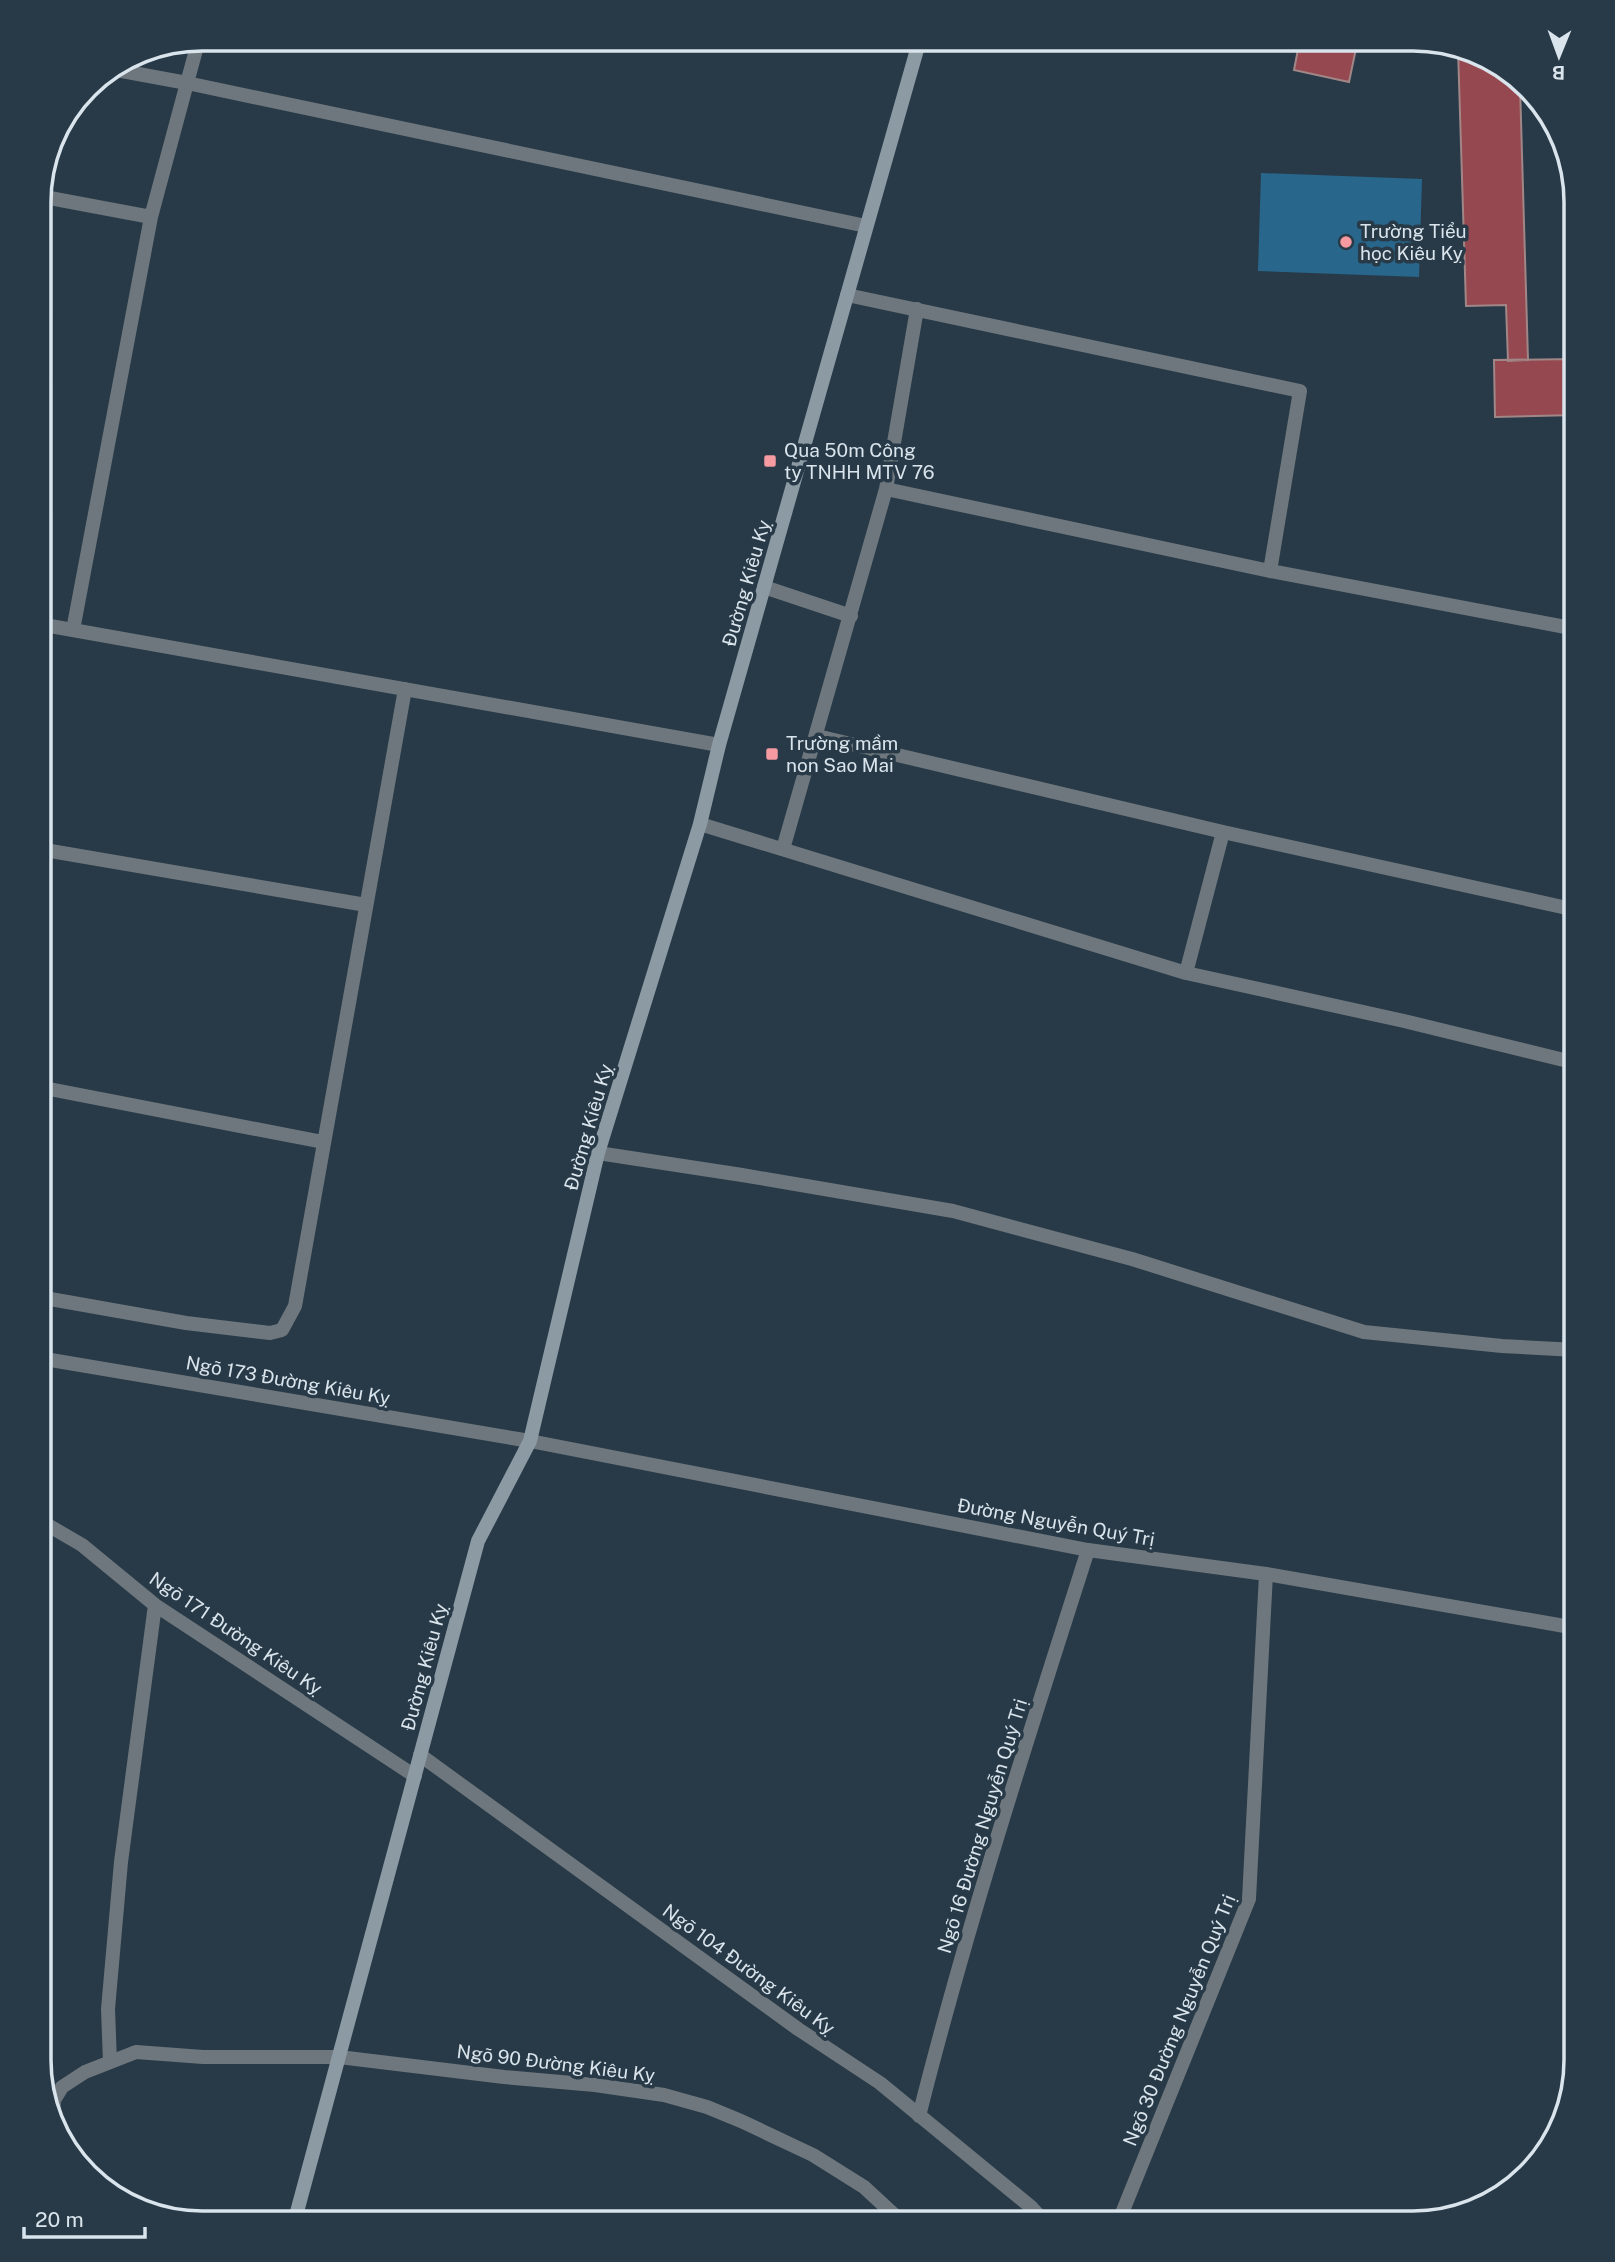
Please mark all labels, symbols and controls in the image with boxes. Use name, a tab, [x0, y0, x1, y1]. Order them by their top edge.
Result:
north arrow	[1524, 21, 1594, 91]
text: B	[1552, 62, 1565, 84]
place label: Trường Tiểu học Kiêu Kỵ	[1360, 220, 1467, 264]
marker: Trường Tiểu học Kiêu Kỵ	[1338, 234, 1354, 250]
place label: Qua 50m Công ty TNHH MTV 76	[784, 439, 935, 483]
marker: Qua 50m Công ty TNHH MTV 76	[762, 453, 778, 469]
street label: Đường Kiêu Kỵ	[717, 517, 775, 649]
place label: Trường mầm non Sao Mai	[786, 732, 898, 776]
marker: Trường mầm non Sao Mai	[764, 746, 780, 762]
street label: Đường Kiêu Kỵ	[559, 1061, 617, 1193]
street label: Ngõ 173 Đường Kiêu Kỵ	[184, 1351, 392, 1409]
street label: Đường Nguyễn Quý Trị	[956, 1494, 1156, 1550]
street label: Ngõ 171 Đường Kiêu Kỵ	[146, 1567, 326, 1699]
street label: Đường Kiêu Kỵ	[396, 1601, 452, 1733]
street label: Ngõ 16 Đường Nguyễn Quý Trị	[933, 1696, 1031, 1956]
street label: Ngõ 30 Đường Nguyễn Quý Trị	[1118, 1891, 1240, 2149]
street label: Ngõ 104 Đường Kiêu Kỵ	[659, 1899, 839, 2039]
street label: Ngõ 90 Đường Kiêu Kỵ	[456, 2040, 656, 2086]
scale bar	[24, 2196, 145, 2240]
text: 20 m	[35, 2207, 84, 2232]

